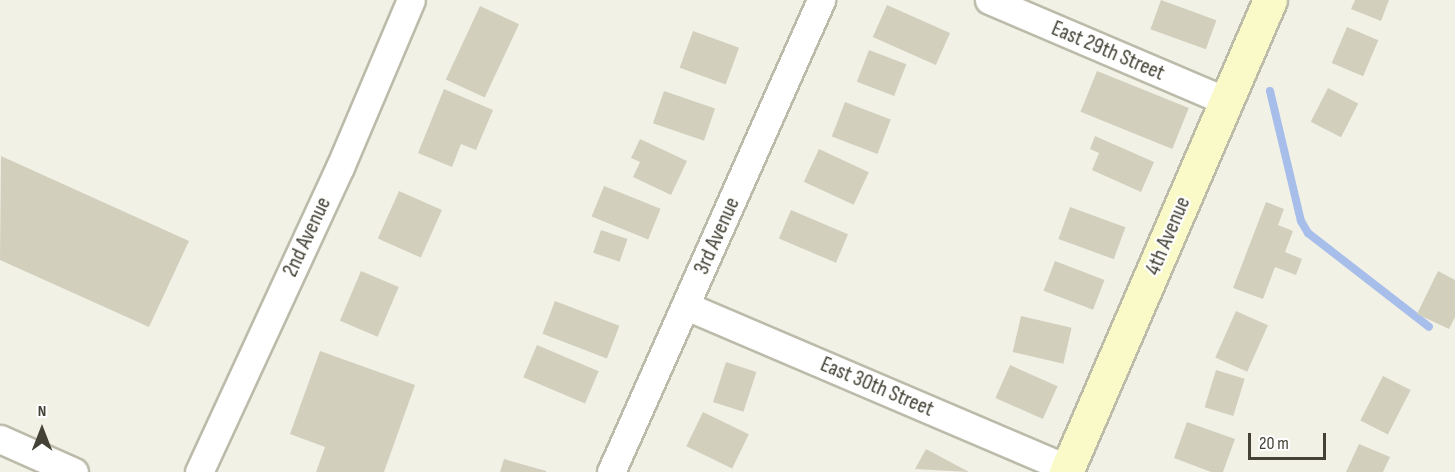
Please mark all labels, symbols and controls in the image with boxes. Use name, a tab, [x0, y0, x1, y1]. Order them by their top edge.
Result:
street label: East 29th Street	[1047, 15, 1169, 87]
street label: 2nd Avenue	[277, 193, 337, 281]
street label: 3rd Avenue	[688, 193, 746, 279]
street label: 4th Avenue	[1140, 193, 1196, 279]
street label: East 30th Street	[816, 351, 938, 423]
north arrow	[12, 400, 72, 460]
text: N	[38, 402, 46, 421]
scale bar	[1251, 421, 1329, 459]
text: 20 m	[1259, 433, 1289, 454]

